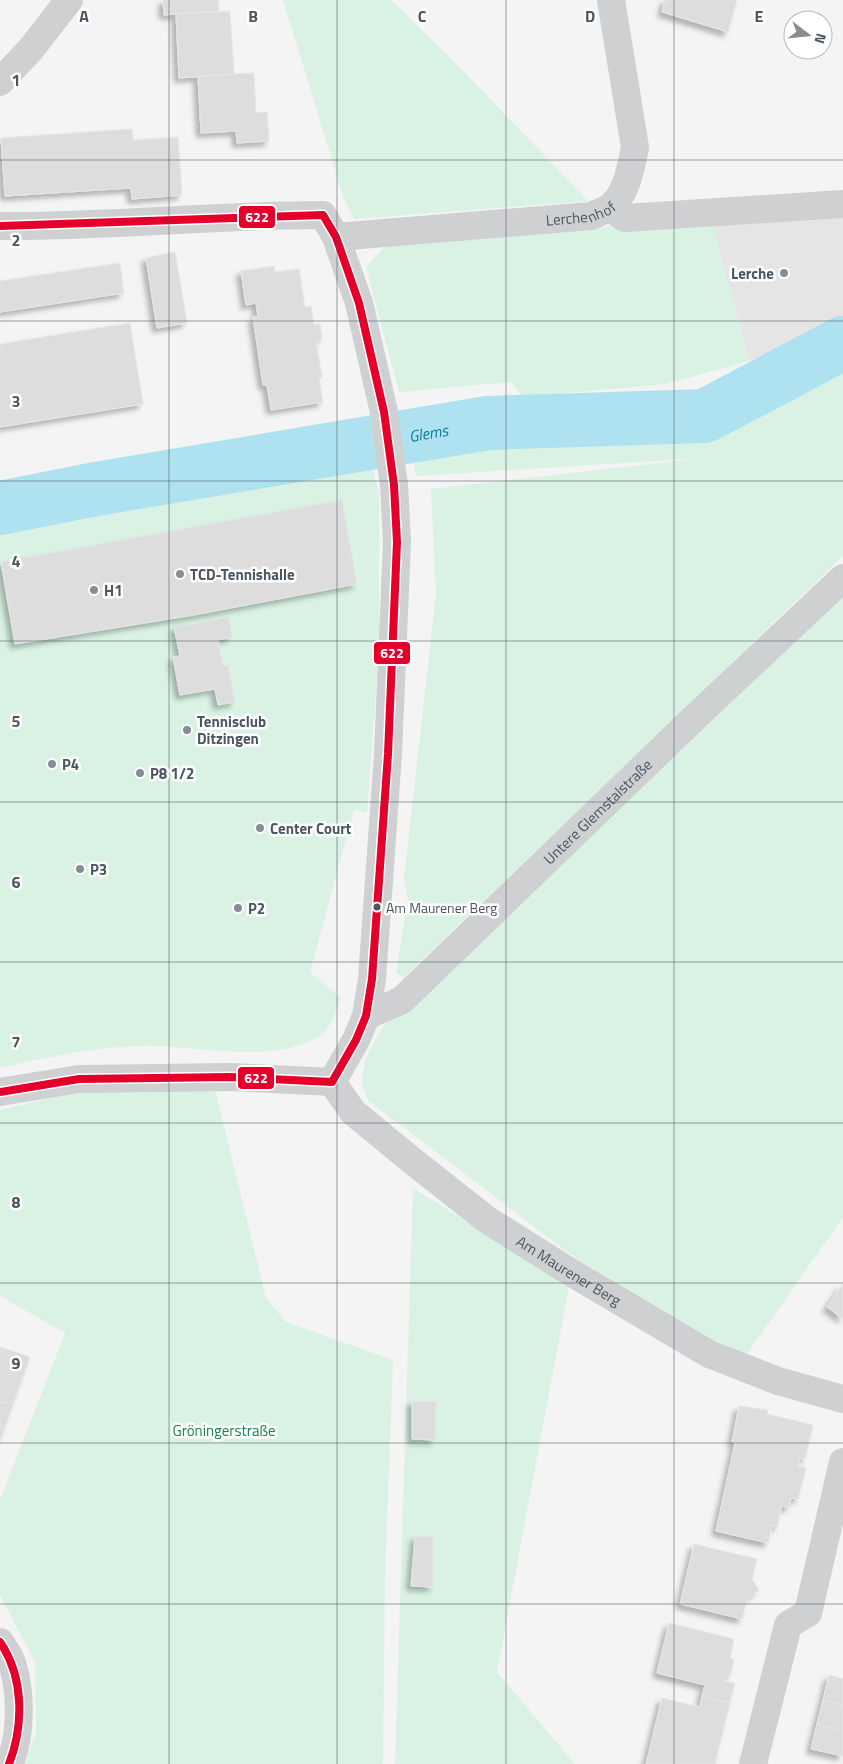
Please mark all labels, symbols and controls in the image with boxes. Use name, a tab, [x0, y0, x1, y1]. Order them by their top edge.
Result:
text: A	[79, 4, 89, 28]
text: B	[248, 4, 258, 28]
text: C	[418, 4, 427, 28]
text: D	[585, 4, 595, 28]
text: E	[755, 4, 764, 28]
north arrow	[783, 10, 833, 60]
text: N	[810, 31, 832, 46]
text: 1	[12, 68, 20, 92]
street label: Lerchenhof	[545, 196, 621, 231]
line badge: 622	[238, 205, 276, 229]
text: 622	[245, 206, 269, 227]
text: 2	[12, 228, 20, 252]
place label: Lerche	[731, 262, 774, 285]
marker: Lerche	[778, 267, 790, 279]
text: 3	[12, 389, 20, 413]
water label: Glems	[407, 418, 451, 448]
text: 4	[12, 549, 21, 573]
place label: TCD-Tennishalle	[190, 563, 295, 586]
marker: TCD-Tennishalle	[174, 568, 186, 580]
place label: H1	[104, 579, 123, 602]
marker: H1	[88, 584, 100, 596]
line badge: 622	[373, 641, 411, 665]
text: 622	[380, 642, 404, 663]
text: 5	[12, 709, 21, 733]
place label: Tennisclub Ditzingen	[197, 710, 266, 750]
marker: Tennisclub Ditzingen	[181, 724, 193, 736]
place label: P4	[62, 753, 79, 776]
street label: Untere Glemstalstraße	[538, 753, 657, 870]
marker: P4	[46, 758, 58, 770]
place label: P8 1/2	[150, 762, 194, 785]
marker: P8 1/2	[134, 767, 146, 779]
place label: Center Court	[270, 817, 352, 840]
marker: Center Court	[254, 822, 266, 834]
place label: P3	[90, 858, 107, 881]
marker: P3	[74, 863, 86, 875]
text: 6	[12, 870, 21, 894]
place label: P2	[248, 897, 265, 920]
place label: Am Maurener Berg	[386, 897, 497, 918]
marker: P2	[232, 902, 244, 914]
marker: Am Maurener Berg	[372, 902, 382, 912]
text: 7	[12, 1030, 20, 1054]
line badge: 622	[237, 1066, 275, 1090]
text: 622	[244, 1067, 268, 1088]
text: 8	[12, 1190, 21, 1214]
street label: Am Maurener Berg	[512, 1230, 626, 1311]
text: 9	[12, 1351, 21, 1375]
park label: Gröningerstraße	[172, 1419, 276, 1442]

